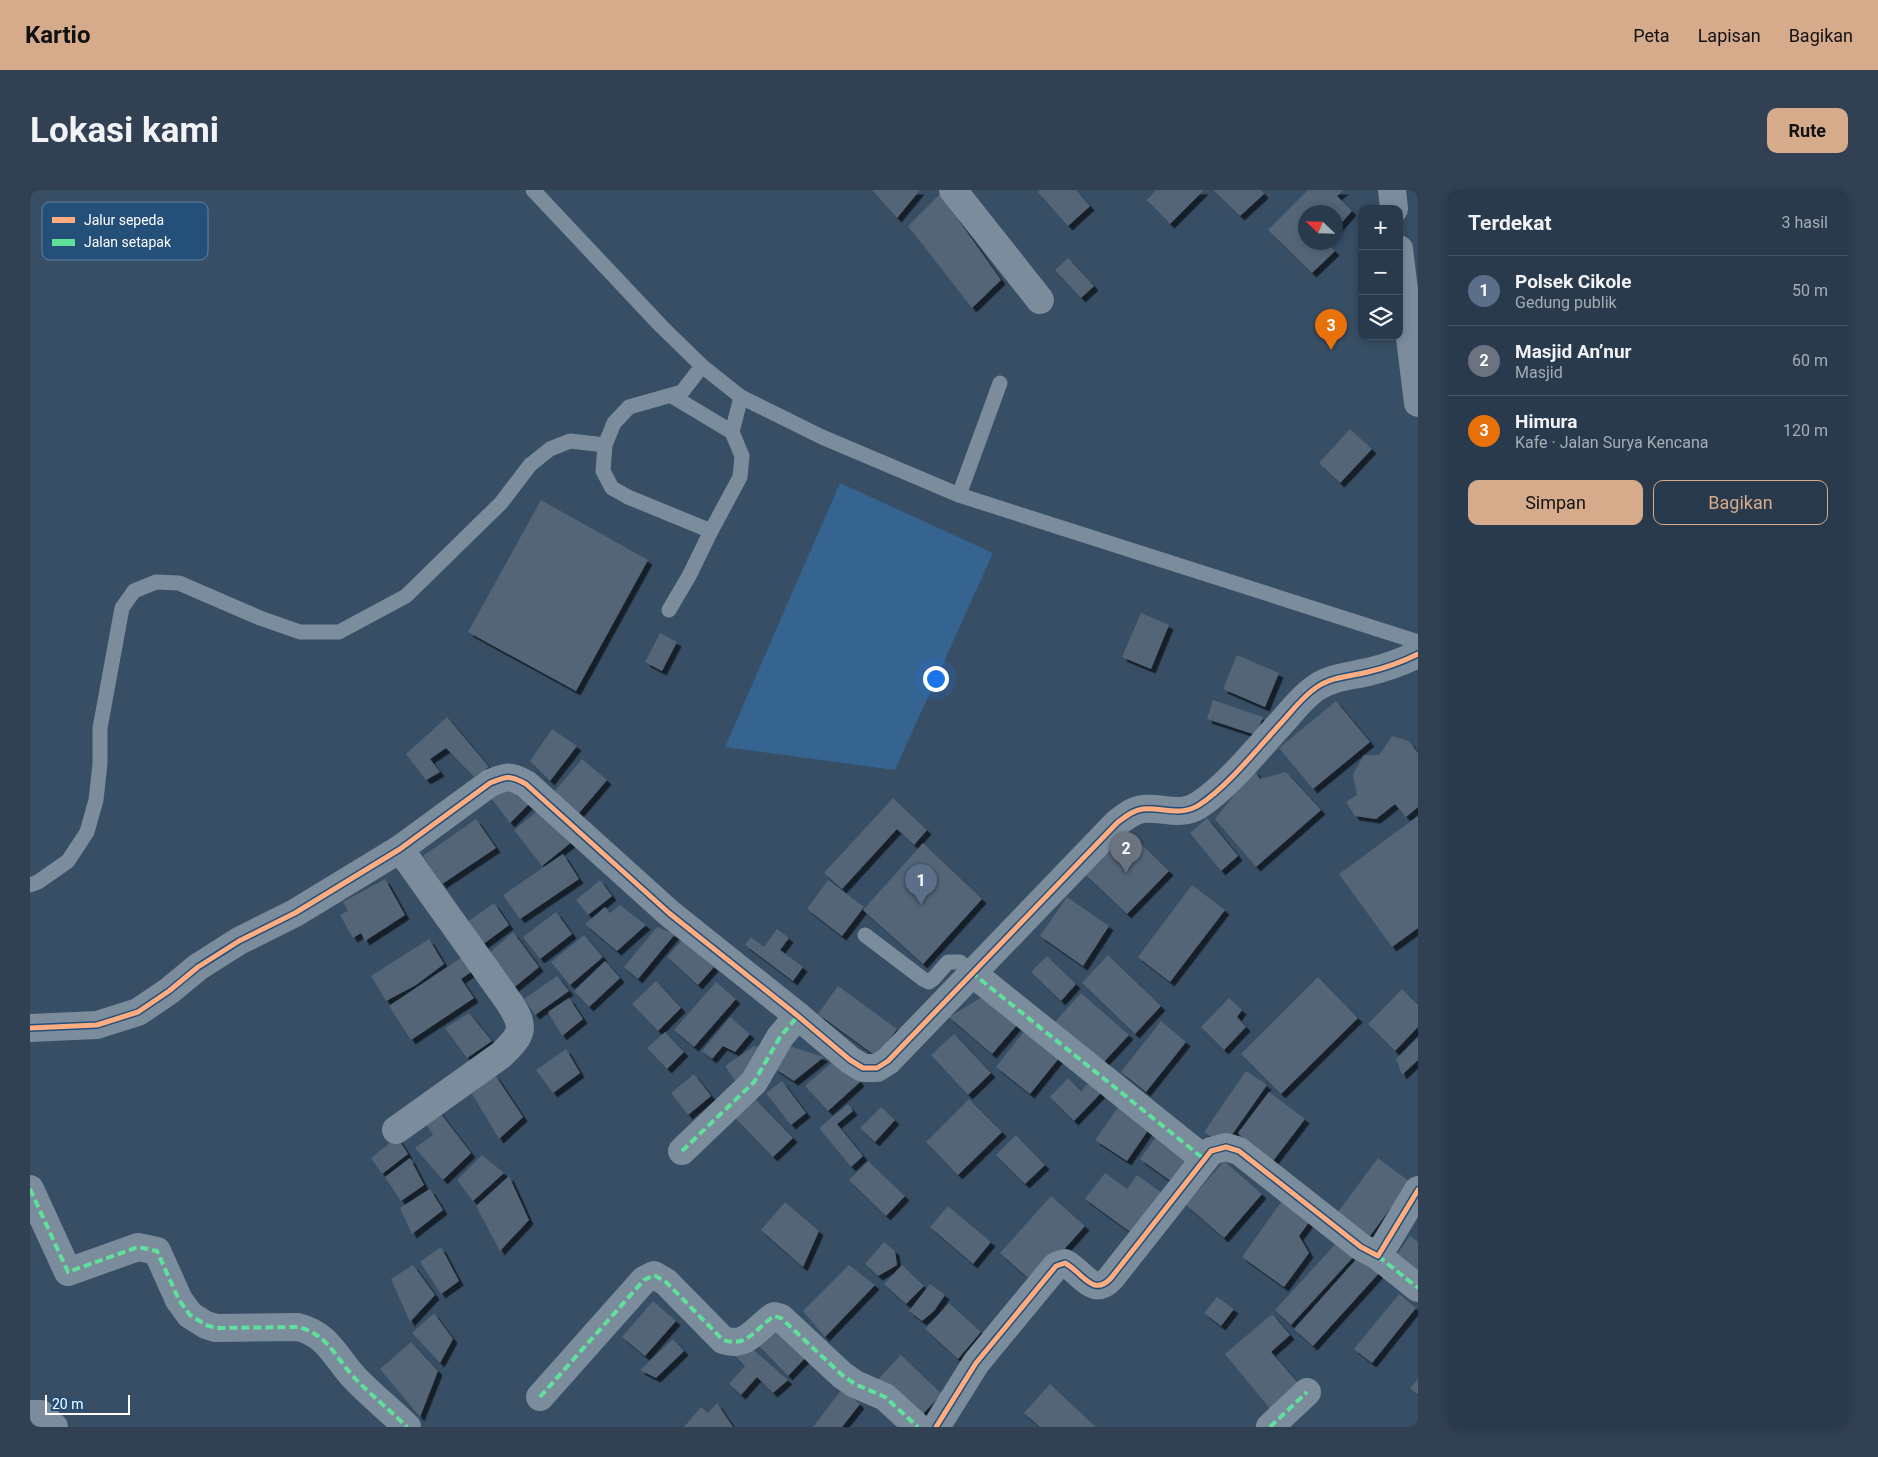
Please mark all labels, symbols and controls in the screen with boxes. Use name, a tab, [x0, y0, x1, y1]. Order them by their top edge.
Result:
text: Kartio	[25, 21, 91, 49]
text: Peta	[1633, 25, 1670, 46]
text: Lapisan	[1698, 25, 1761, 46]
text: Bagikan	[1789, 25, 1853, 46]
button: Rute	[1767, 108, 1848, 153]
text: Lokasi kami	[30, 110, 219, 151]
legend	[42, 202, 208, 260]
north arrow	[1298, 205, 1343, 250]
map controls	[1358, 205, 1403, 340]
button: +	[1358, 205, 1403, 250]
text: Terdekat	[1468, 211, 1552, 235]
text: Jalur sepeda	[84, 212, 164, 228]
text: 3 hasil	[1781, 213, 1828, 232]
text: Jalan setapak	[84, 234, 172, 250]
button: −	[1358, 250, 1403, 295]
text: Polsek Cikole	[1515, 270, 1631, 293]
text: 1	[1479, 281, 1489, 300]
text: 50 m	[1792, 281, 1828, 300]
text: Gedung publik	[1515, 293, 1617, 312]
button: layers	[1358, 295, 1403, 340]
pin: 3	[1315, 309, 1347, 350]
text: Masjid An’nur	[1515, 340, 1632, 363]
text: 2	[1479, 351, 1489, 370]
text: 60 m	[1792, 351, 1828, 370]
text: Masjid	[1515, 363, 1563, 382]
text: Himura	[1515, 410, 1577, 433]
text: 3	[1479, 421, 1489, 440]
text: 120 m	[1783, 421, 1828, 440]
text: Kafe · Jalan Surya Kencana	[1515, 433, 1708, 452]
button: Simpan	[1468, 480, 1643, 525]
button: Bagikan	[1653, 480, 1828, 525]
your location	[923, 666, 949, 692]
pin: 2	[1110, 832, 1142, 873]
pin: 1	[905, 864, 937, 905]
scale bar	[45, 1392, 130, 1415]
text: 20 m	[52, 1396, 84, 1412]

